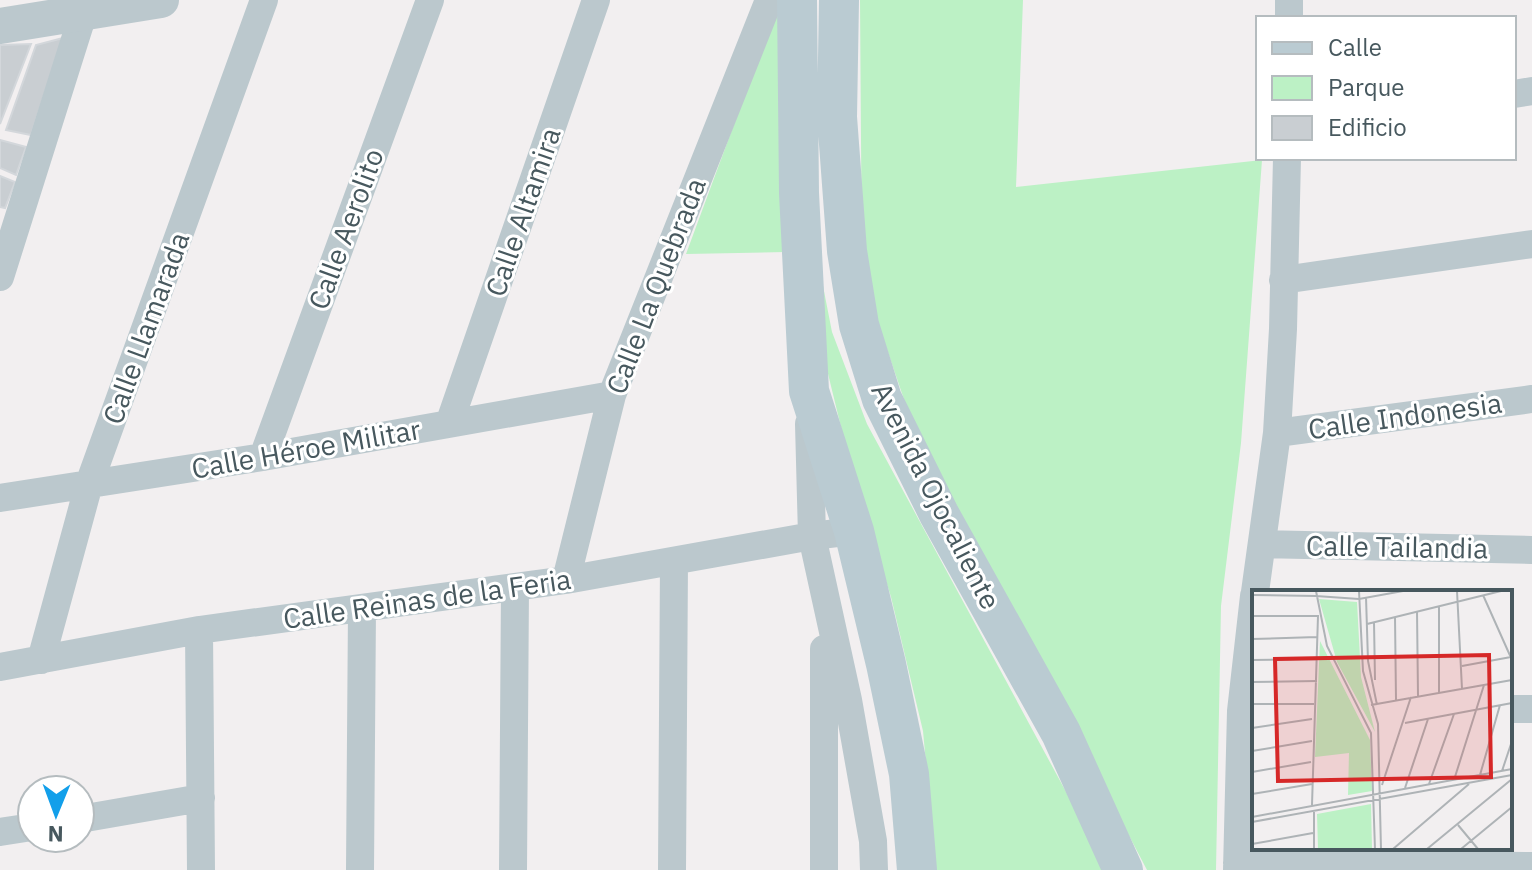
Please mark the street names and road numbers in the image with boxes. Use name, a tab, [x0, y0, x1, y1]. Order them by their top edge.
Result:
street label: Calle Altamira	[476, 122, 569, 301]
street label: Calle Aerolito	[299, 143, 392, 314]
street label: Calle La Quebrada	[597, 172, 714, 399]
street label: Calle Llamarada	[94, 227, 197, 429]
street label: Avenida Ojocaliente	[863, 376, 1010, 615]
street label: Calle Indonesia	[1306, 384, 1504, 447]
street label: Calle Héroe Militar	[189, 410, 423, 487]
street label: Calle Tailandia	[1306, 526, 1488, 567]
street label: Calle Reinas de la Feria	[281, 560, 573, 637]

